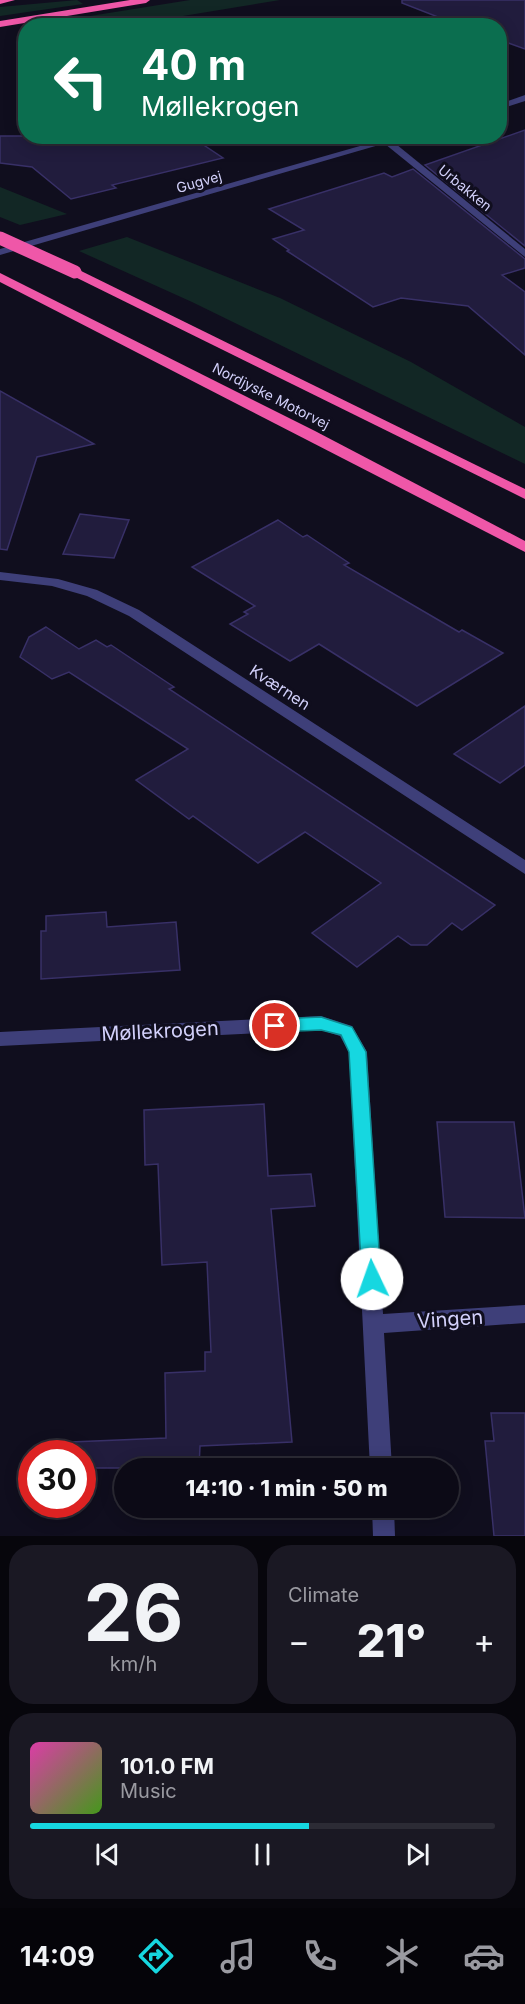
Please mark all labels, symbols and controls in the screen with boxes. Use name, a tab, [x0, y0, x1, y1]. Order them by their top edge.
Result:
text: 40 m	[141, 39, 246, 90]
icon: left	[42, 42, 120, 120]
text: Møllekrogen	[141, 90, 299, 123]
street label: Urbakken	[435, 161, 496, 214]
street label: Gugvej	[174, 167, 224, 196]
street label: Nordjyske Motorvej	[210, 359, 333, 432]
street label: Kværnen	[246, 660, 314, 714]
pin	[249, 1000, 300, 1051]
icon: arrive	[258, 1009, 291, 1042]
street label: Møllekrogen	[101, 1016, 219, 1046]
position arrow	[340, 1247, 404, 1311]
street label: Vingen	[416, 1305, 484, 1333]
speed limit sign: 30	[18, 1440, 96, 1518]
text: 14:10 · 1 min · 50 m	[185, 1475, 388, 1501]
text: 26	[84, 1565, 183, 1660]
text: Climate	[288, 1583, 359, 1607]
text: 21°	[357, 1613, 426, 1668]
text: −	[288, 1621, 310, 1661]
text: +	[473, 1621, 495, 1661]
text: km/h	[110, 1652, 157, 1676]
text: 101.0 FM	[120, 1753, 214, 1779]
text: Music	[120, 1779, 177, 1803]
icon: previous	[91, 1838, 124, 1871]
icon: pause	[246, 1838, 279, 1871]
icon: next	[401, 1838, 434, 1871]
icon: directions	[135, 1935, 177, 1977]
icon: music	[217, 1935, 259, 1977]
icon: phone	[299, 1935, 341, 1977]
icon: climate	[381, 1935, 423, 1977]
icon: car	[463, 1935, 505, 1977]
text: 14:09	[20, 1940, 95, 1973]

